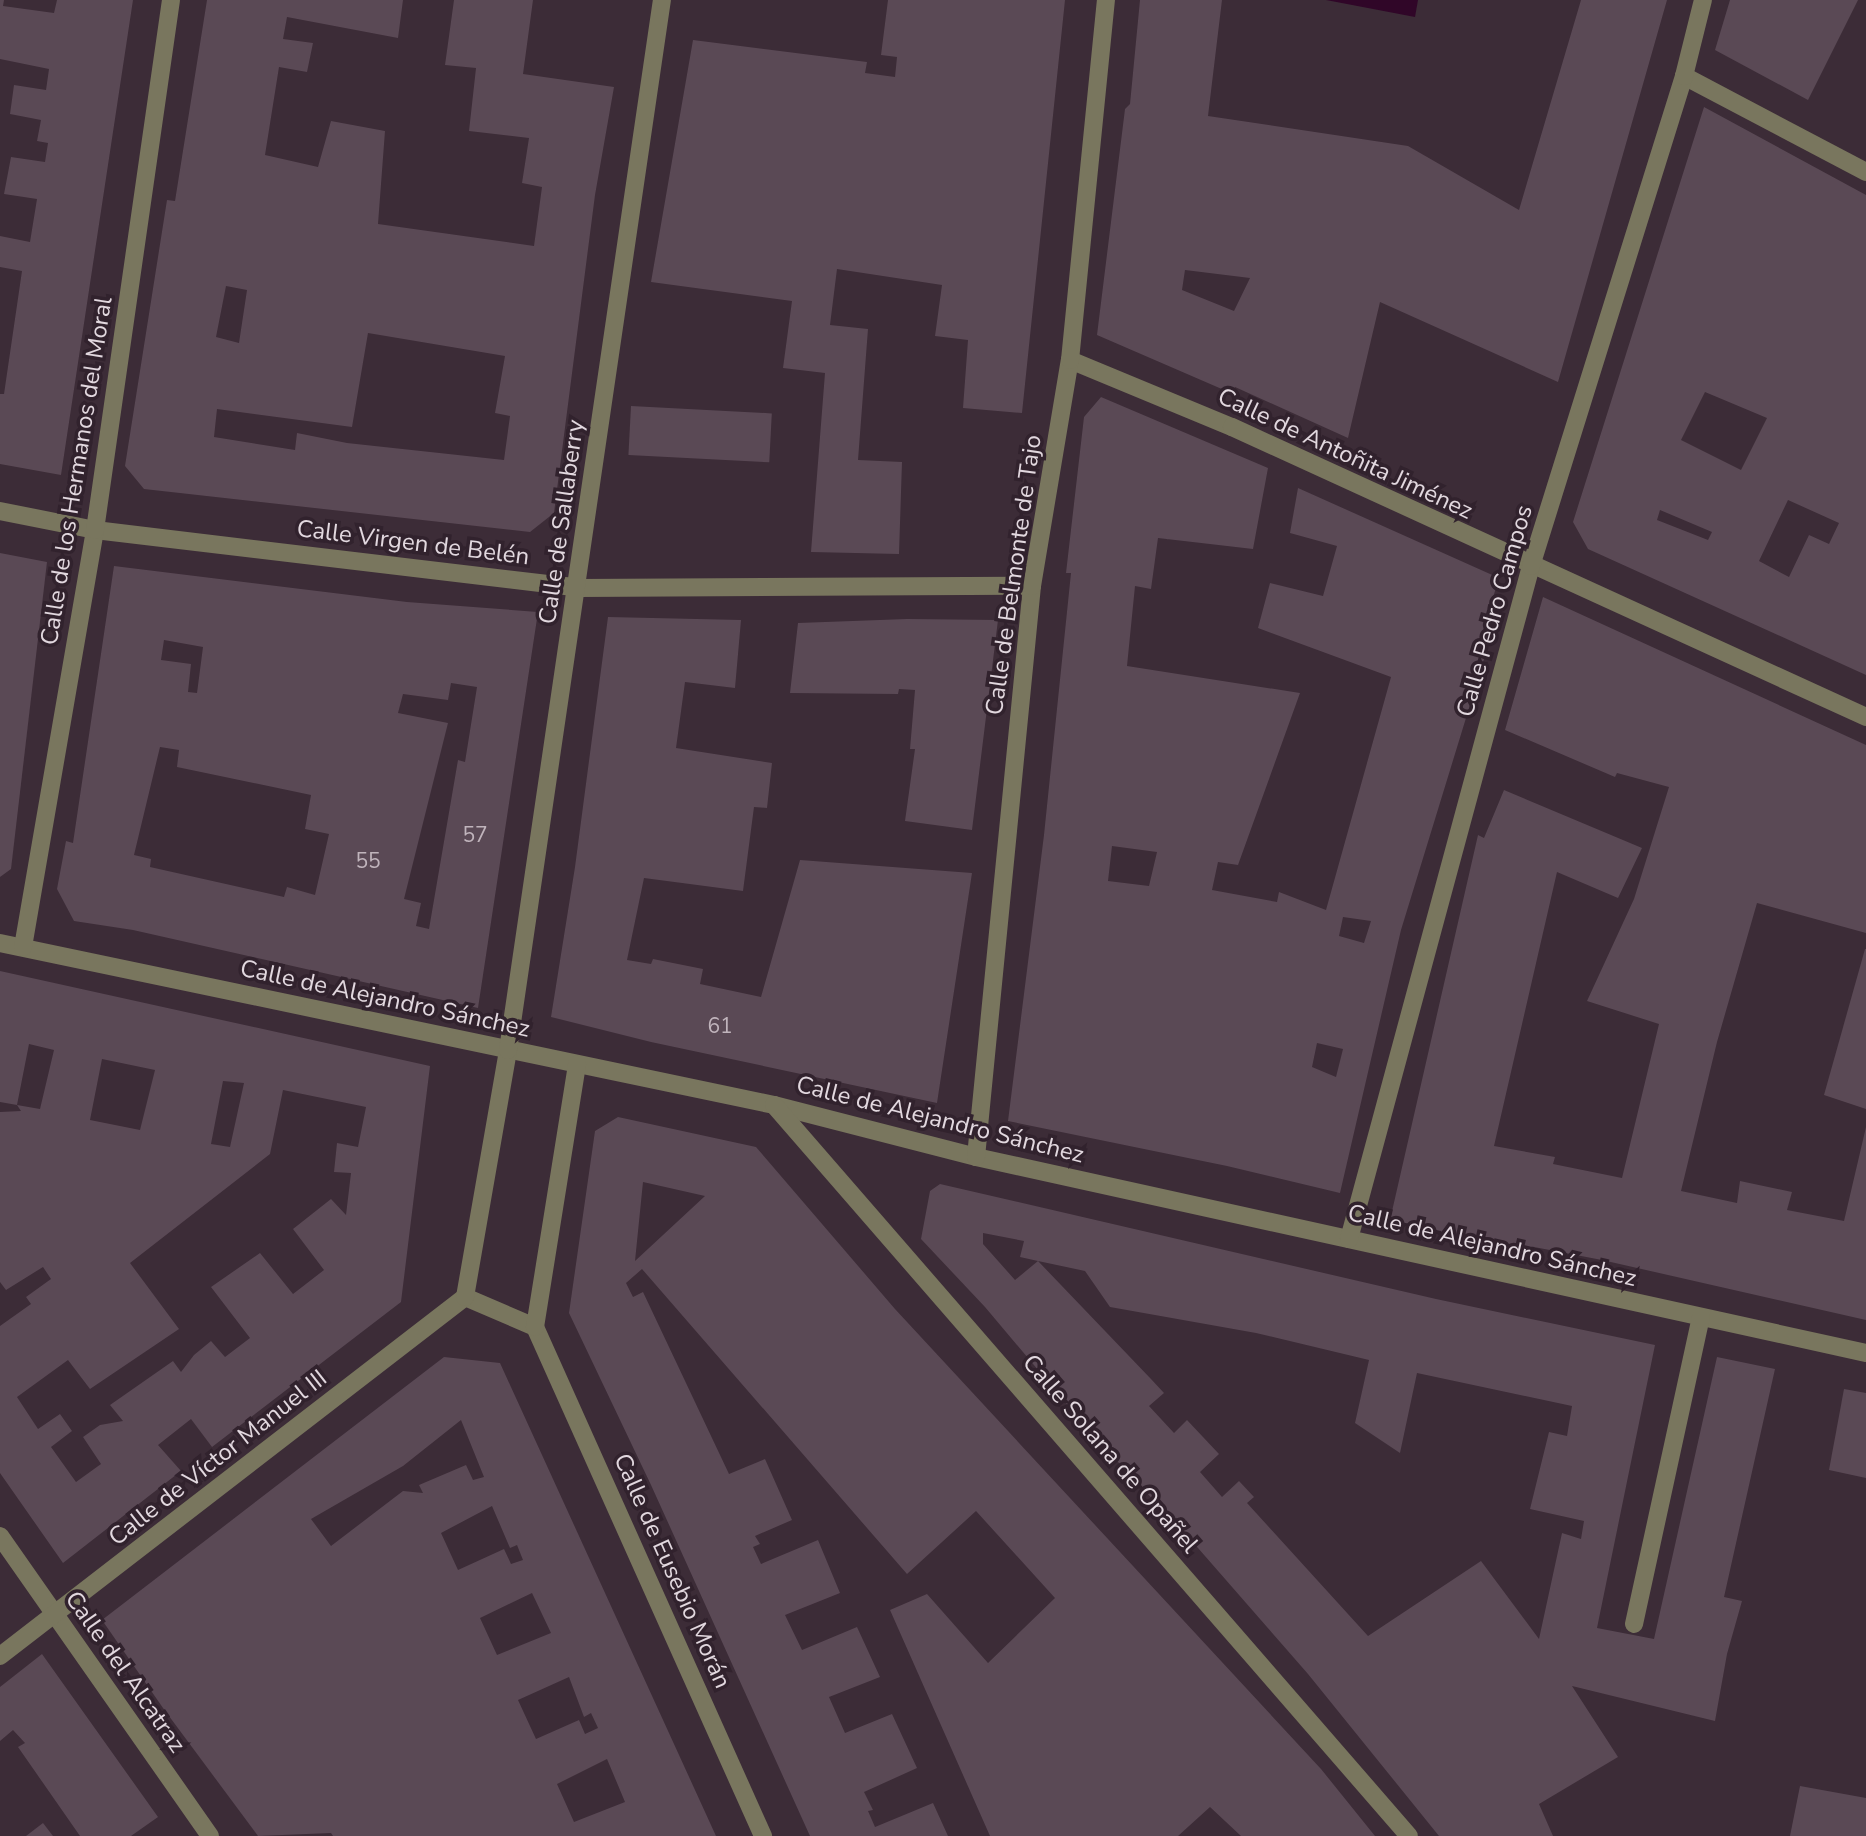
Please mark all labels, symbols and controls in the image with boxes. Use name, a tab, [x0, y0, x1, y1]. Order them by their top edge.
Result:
street label: Calle de los Hermanos del Moral	[35, 295, 119, 647]
street label: Calle de Antoñita Jiménez	[1213, 382, 1477, 526]
street label: Calle de Sallaberry	[533, 418, 591, 626]
street label: Calle de Belmonte de Tajo	[980, 433, 1048, 717]
street label: Calle Pedro Campos	[1451, 502, 1539, 720]
street label: Calle Virgen de Belén	[295, 514, 531, 572]
house number: 57	[462, 822, 488, 848]
house number: 55	[355, 848, 381, 874]
street label: Calle de Alejandro Sánchez	[238, 954, 532, 1044]
house number: 61	[707, 1013, 733, 1039]
street label: Calle de Alejandro Sánchez	[793, 1070, 1087, 1170]
street label: Calle de Alejandro Sánchez	[1345, 1199, 1639, 1293]
street label: Calle Solana de Opañel	[1016, 1349, 1204, 1559]
street label: Calle de Víctor Manuel III	[103, 1364, 333, 1552]
street label: Calle de Eusebio Morán	[607, 1449, 737, 1693]
street label: Calle del Alcatraz	[59, 1586, 191, 1758]

